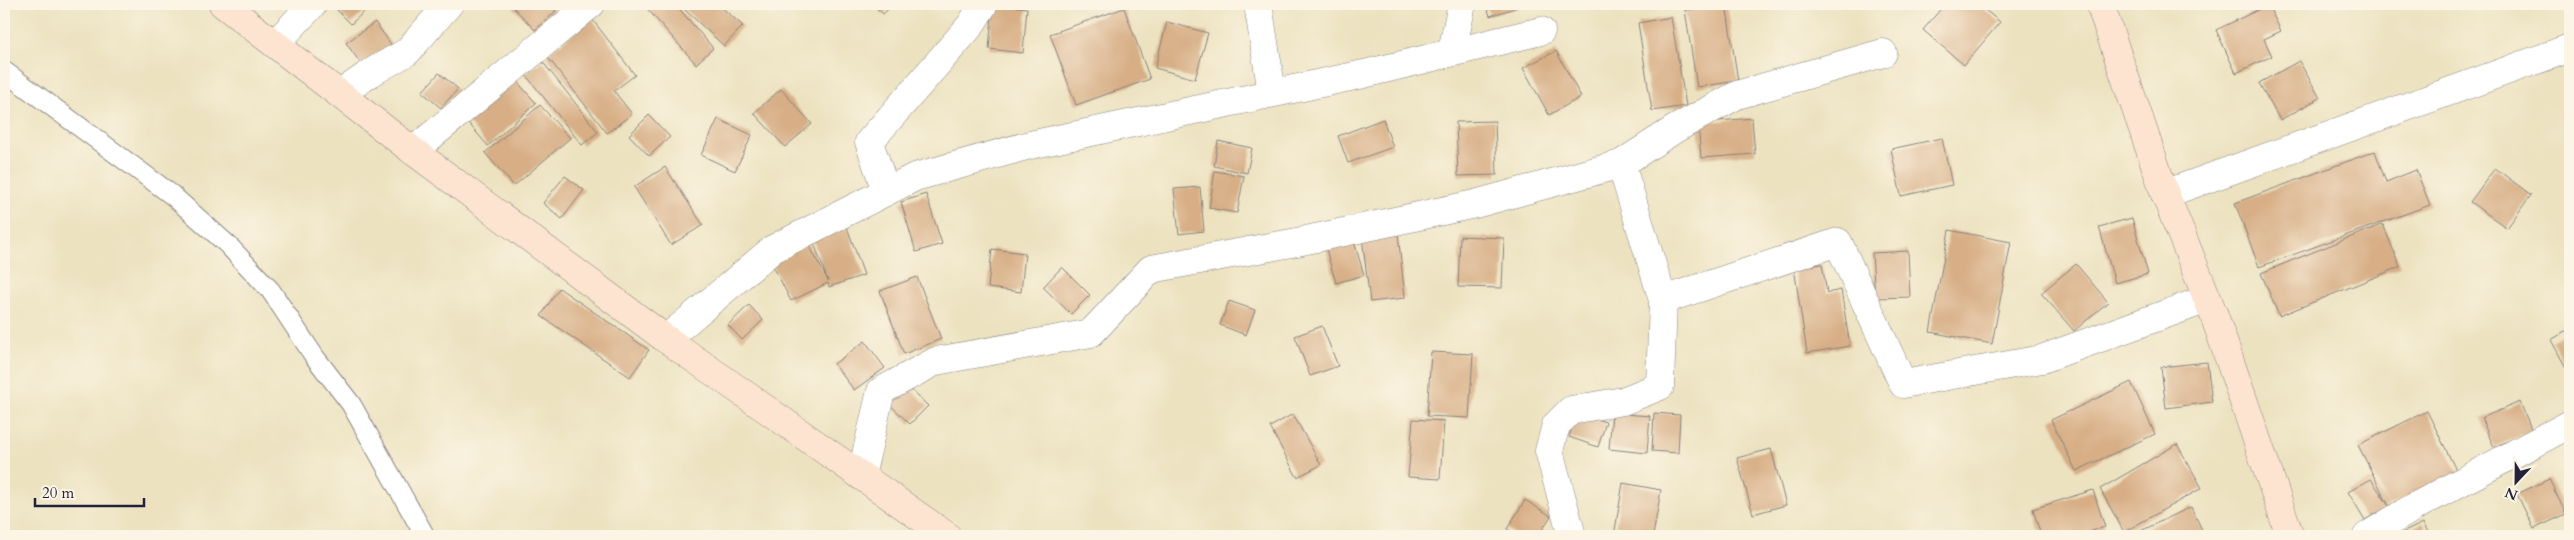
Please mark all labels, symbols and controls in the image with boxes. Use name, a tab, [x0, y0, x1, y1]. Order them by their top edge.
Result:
north arrow	[2492, 458, 2542, 508]
scale bar	[35, 475, 144, 507]
text: 20 m	[42, 483, 74, 503]
text: N	[2502, 483, 2521, 505]

